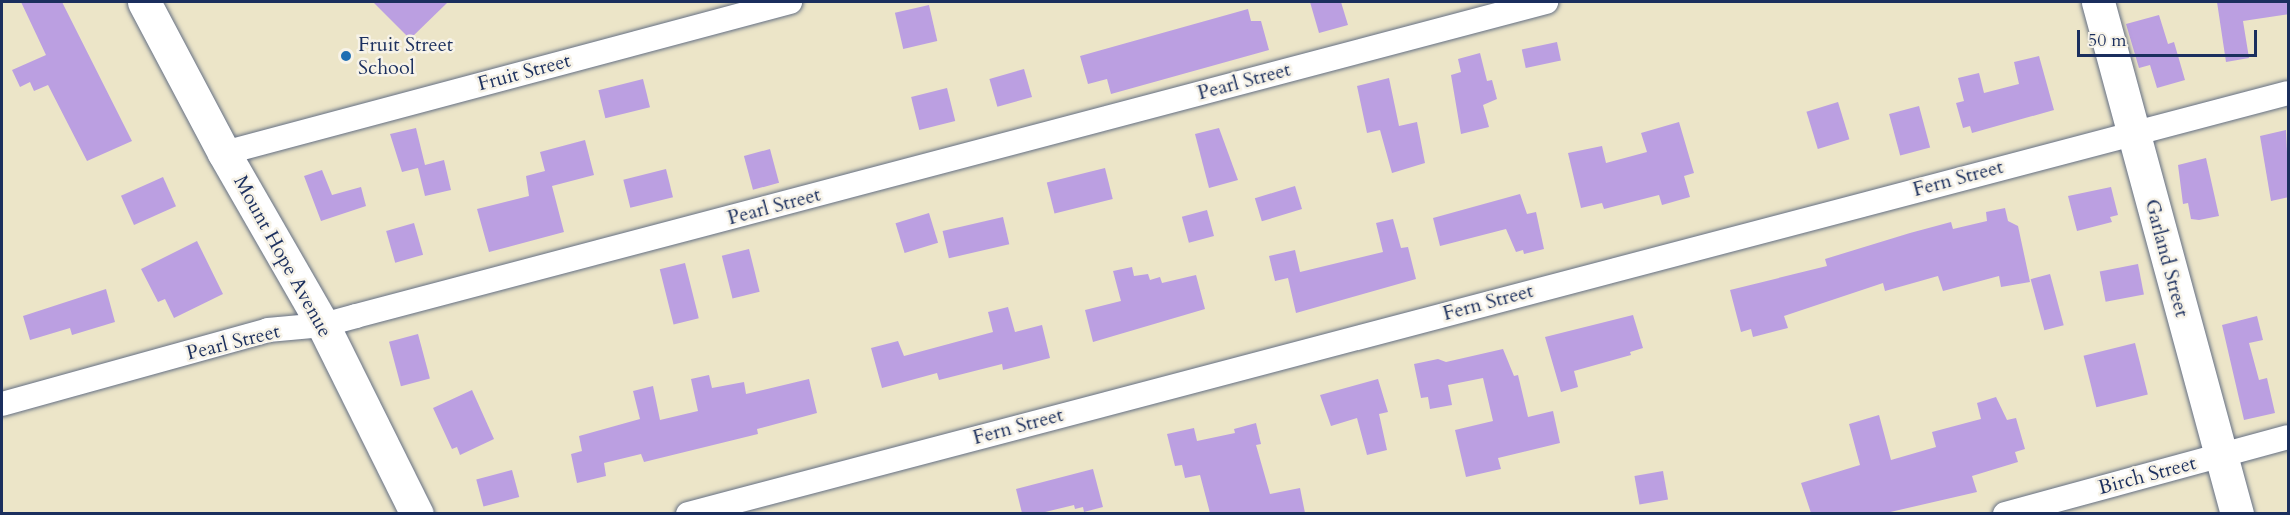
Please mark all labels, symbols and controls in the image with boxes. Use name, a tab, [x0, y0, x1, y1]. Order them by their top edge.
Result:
scale bar	[2080, 18, 2260, 56]
text: 50 m	[2088, 28, 2127, 53]
place label: Fruit Street School	[358, 33, 453, 80]
street label: Fruit Street	[475, 48, 573, 96]
marker: Fruit Street School	[339, 49, 353, 63]
street label: Pearl Street	[1195, 57, 1293, 105]
street label: Fern Street	[1910, 154, 2006, 202]
street label: Mount Hope Avenue	[229, 171, 337, 341]
street label: Pearl Street	[725, 182, 823, 230]
street label: Garland Street	[2140, 196, 2194, 320]
street label: Fern Street	[1440, 278, 1536, 326]
street label: Pearl Street	[184, 319, 282, 365]
street label: Fern Street	[970, 402, 1066, 450]
street label: Birch Street	[2096, 450, 2198, 500]

